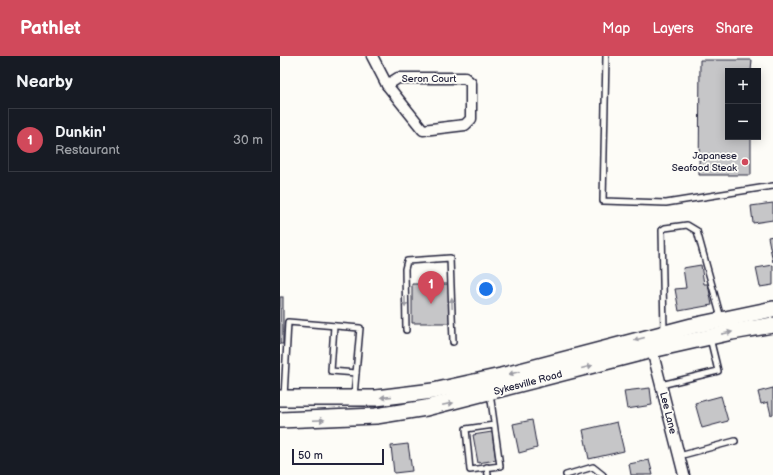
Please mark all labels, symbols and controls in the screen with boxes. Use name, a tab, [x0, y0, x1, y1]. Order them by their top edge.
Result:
text: Pathlet	[20, 17, 81, 40]
text: Map	[602, 20, 630, 37]
text: Layers	[652, 20, 694, 37]
text: Share	[716, 20, 753, 37]
map controls	[725, 68, 761, 140]
button: +	[725, 68, 761, 104]
text: Nearby	[16, 72, 73, 92]
street label: Seron Court	[402, 73, 456, 85]
button: −	[725, 104, 761, 140]
text: Dunkin'	[55, 123, 106, 142]
text: 1	[27, 132, 33, 148]
text: 30 m	[233, 132, 263, 148]
text: Restaurant	[55, 142, 120, 158]
place label: Japanese Seafood Steak	[672, 150, 737, 174]
marker: Japanese Seafood Steak	[740, 157, 750, 167]
pin: 1	[418, 271, 444, 304]
your location	[476, 279, 496, 299]
one-way arrow	[402, 296, 408, 309]
one-way arrow	[449, 296, 455, 309]
one-way arrow	[721, 329, 733, 335]
one-way arrow	[633, 337, 646, 343]
one-way arrow	[581, 364, 593, 370]
street label: Sykesville Road	[492, 368, 564, 398]
one-way arrow	[508, 370, 520, 376]
street label: Lee Lane	[657, 391, 679, 435]
one-way arrow	[380, 394, 392, 401]
one-way arrow	[442, 400, 454, 406]
one-way arrow	[313, 416, 325, 423]
scale bar	[292, 447, 384, 466]
text: 50 m	[298, 449, 323, 462]

